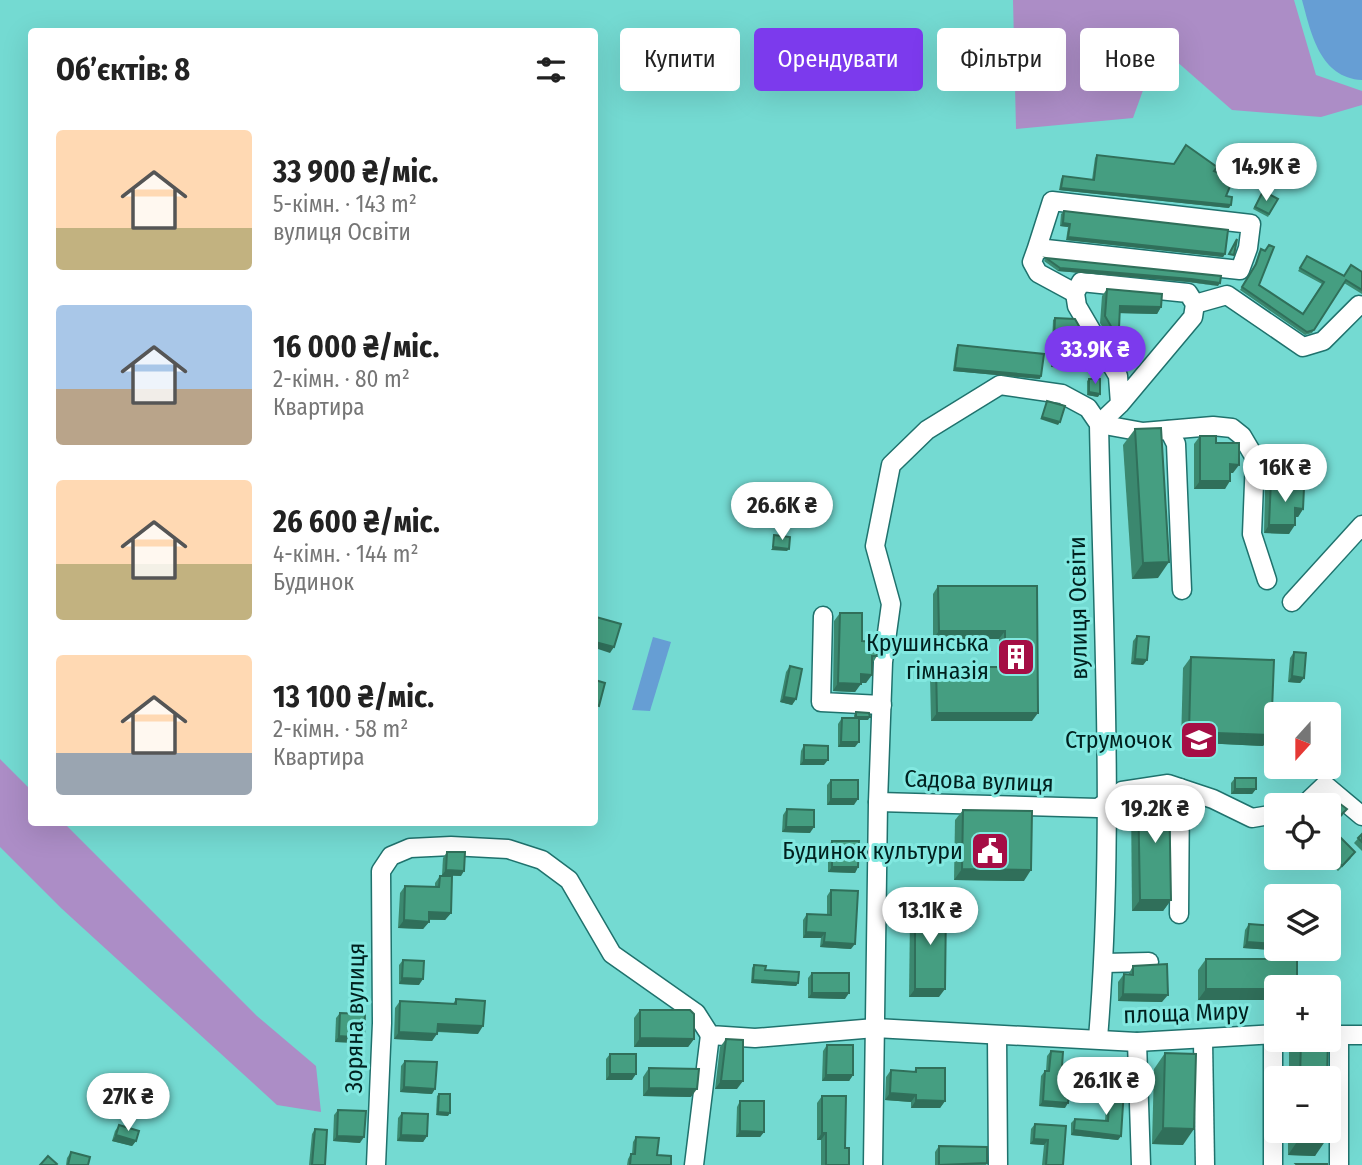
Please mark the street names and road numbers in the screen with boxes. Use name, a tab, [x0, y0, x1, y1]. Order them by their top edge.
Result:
street label: вулиця Освіти	[1063, 536, 1093, 680]
street label: Садова вулиця	[904, 764, 1054, 798]
street label: Зоряна вулиця	[340, 942, 370, 1094]
street label: площа Миру	[1123, 997, 1250, 1029]

